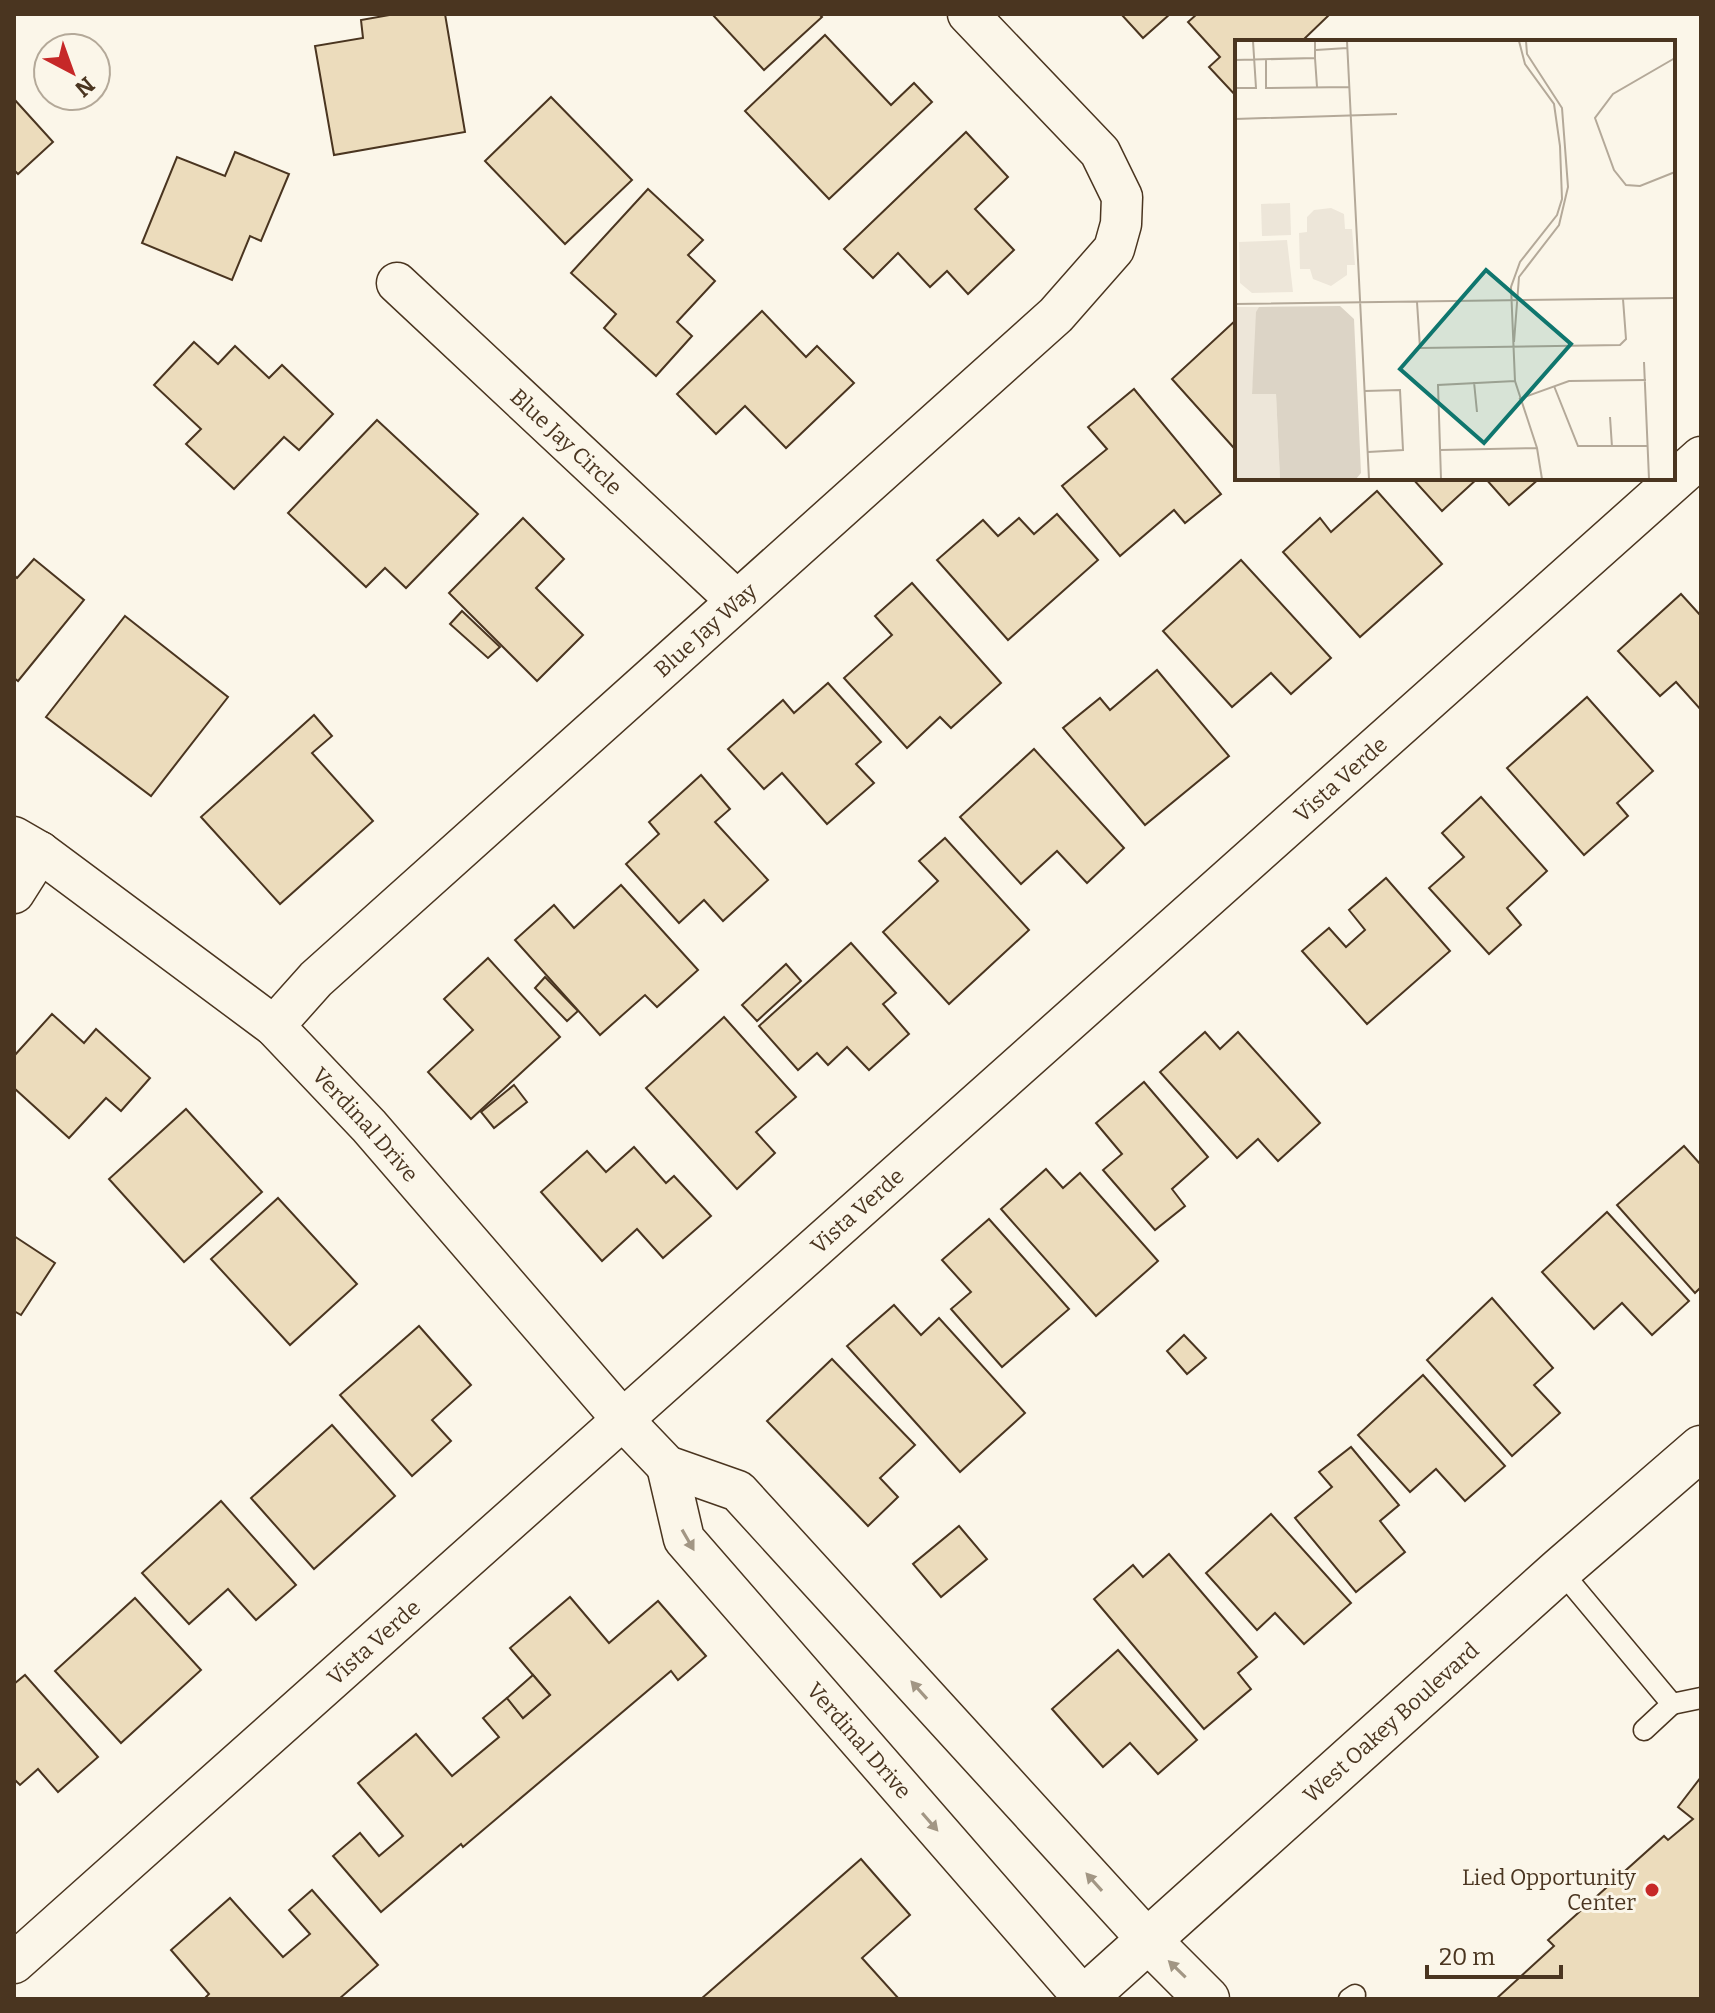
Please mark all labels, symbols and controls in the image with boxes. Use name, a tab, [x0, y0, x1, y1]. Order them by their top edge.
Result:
north arrow	[32, 32, 112, 112]
inset map	[1235, 40, 1675, 480]
text: N	[70, 71, 100, 102]
street label: Blue Jay Circle	[505, 383, 628, 500]
street label: Blue Jay Way	[648, 577, 762, 683]
street label: Vista Verde	[1288, 730, 1392, 827]
street label: Verdinal Drive	[307, 1061, 424, 1187]
street label: Vista Verde	[805, 1162, 909, 1259]
one-way arrow	[681, 1529, 695, 1551]
street label: Vista Verde	[321, 1593, 426, 1691]
street label: West Oakey Boulevard	[1297, 1636, 1484, 1808]
street label: Verdinal Drive	[801, 1677, 917, 1804]
one-way arrow	[910, 1680, 928, 1699]
one-way arrow	[921, 1811, 938, 1831]
place label: Lied Opportunity Center	[1462, 1864, 1636, 1916]
one-way arrow	[1086, 1872, 1104, 1891]
marker: Lied Opportunity Center	[1643, 1881, 1661, 1899]
scale bar	[1427, 1929, 1561, 1979]
text: 20 m	[1439, 1943, 1495, 1971]
one-way arrow	[1168, 1960, 1187, 1979]

